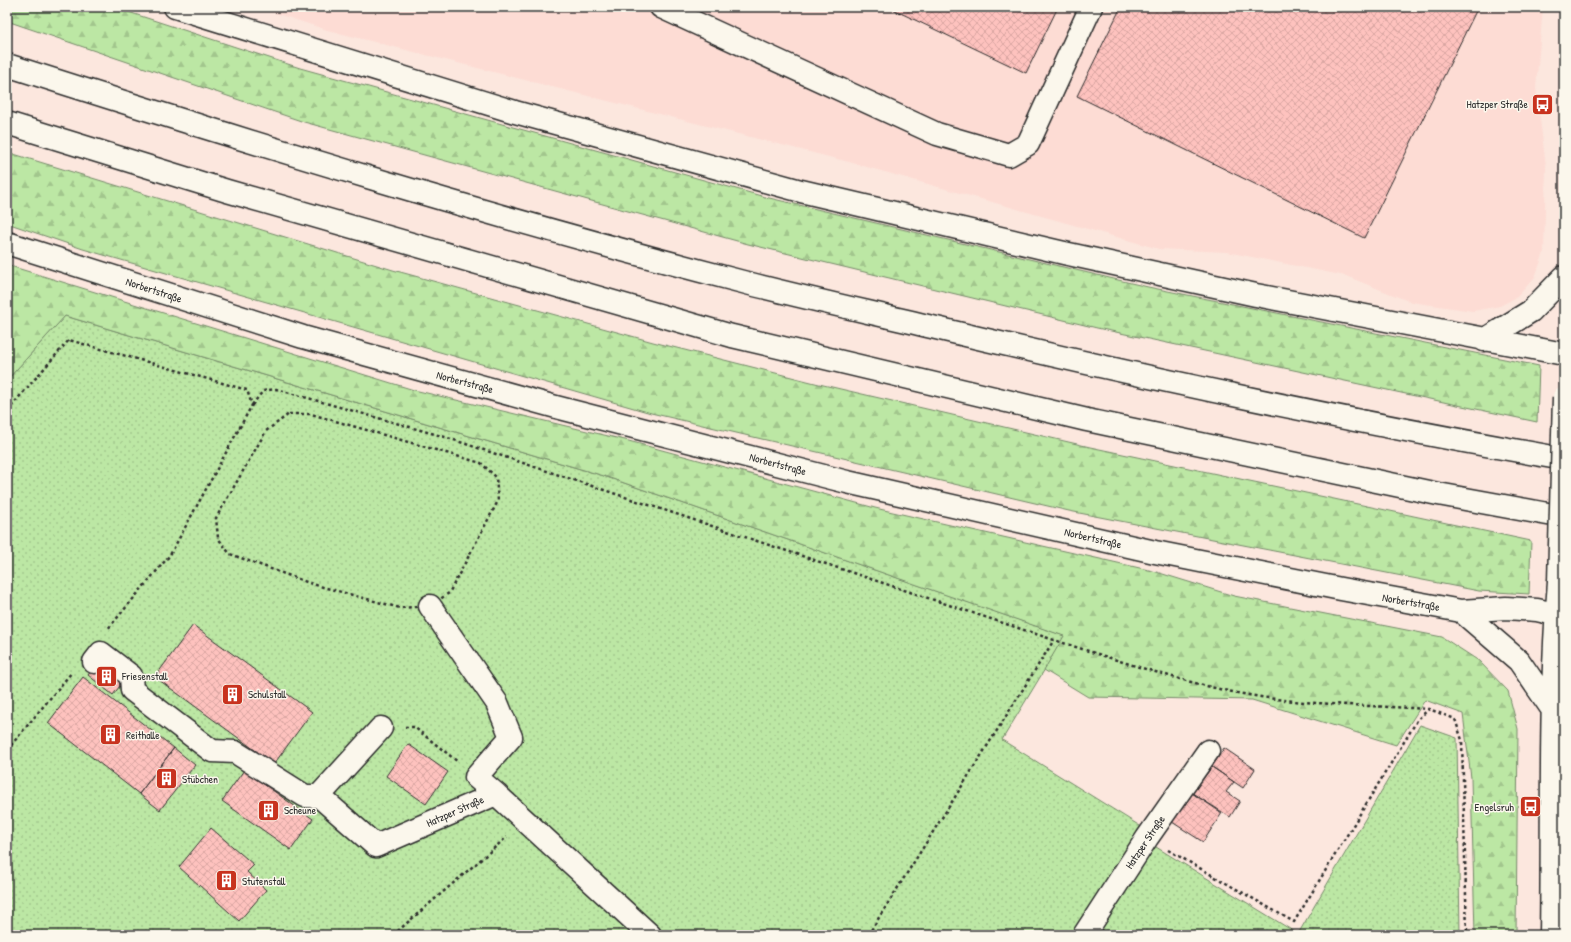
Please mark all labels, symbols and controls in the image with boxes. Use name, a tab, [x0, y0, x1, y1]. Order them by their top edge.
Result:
bus stop icon: Hatzper Straße	[1530, 91, 1556, 117]
place label: Hatzper Straße	[1467, 97, 1529, 111]
street label: Norbertstraße	[124, 274, 184, 306]
street label: Norbertstraße	[435, 368, 496, 396]
street label: Norbertstraße	[748, 450, 809, 478]
street label: Norbertstraße	[1063, 525, 1124, 552]
street label: Norbertstraße	[1381, 590, 1441, 614]
building icon: Friesenstall	[93, 663, 119, 689]
place label: Friesenstall	[121, 669, 168, 683]
building icon: Schulstall	[220, 681, 246, 707]
place label: Schulstall	[248, 687, 287, 701]
building icon: Reithalle	[98, 722, 124, 748]
place label: Reithalle	[126, 728, 160, 742]
building icon: Stübchen	[154, 766, 180, 792]
place label: Stübchen	[182, 772, 218, 786]
street label: Hatzper Straße	[424, 792, 486, 830]
bus stop icon: Engelsruh	[1517, 794, 1543, 820]
building icon: Scheune	[255, 797, 281, 823]
place label: Engelsruh	[1474, 800, 1514, 814]
place label: Scheune	[284, 803, 317, 817]
street label: Hatzper Straße	[1122, 812, 1168, 871]
building icon: Stutenstall	[213, 868, 239, 894]
place label: Stutenstall	[242, 874, 286, 888]

